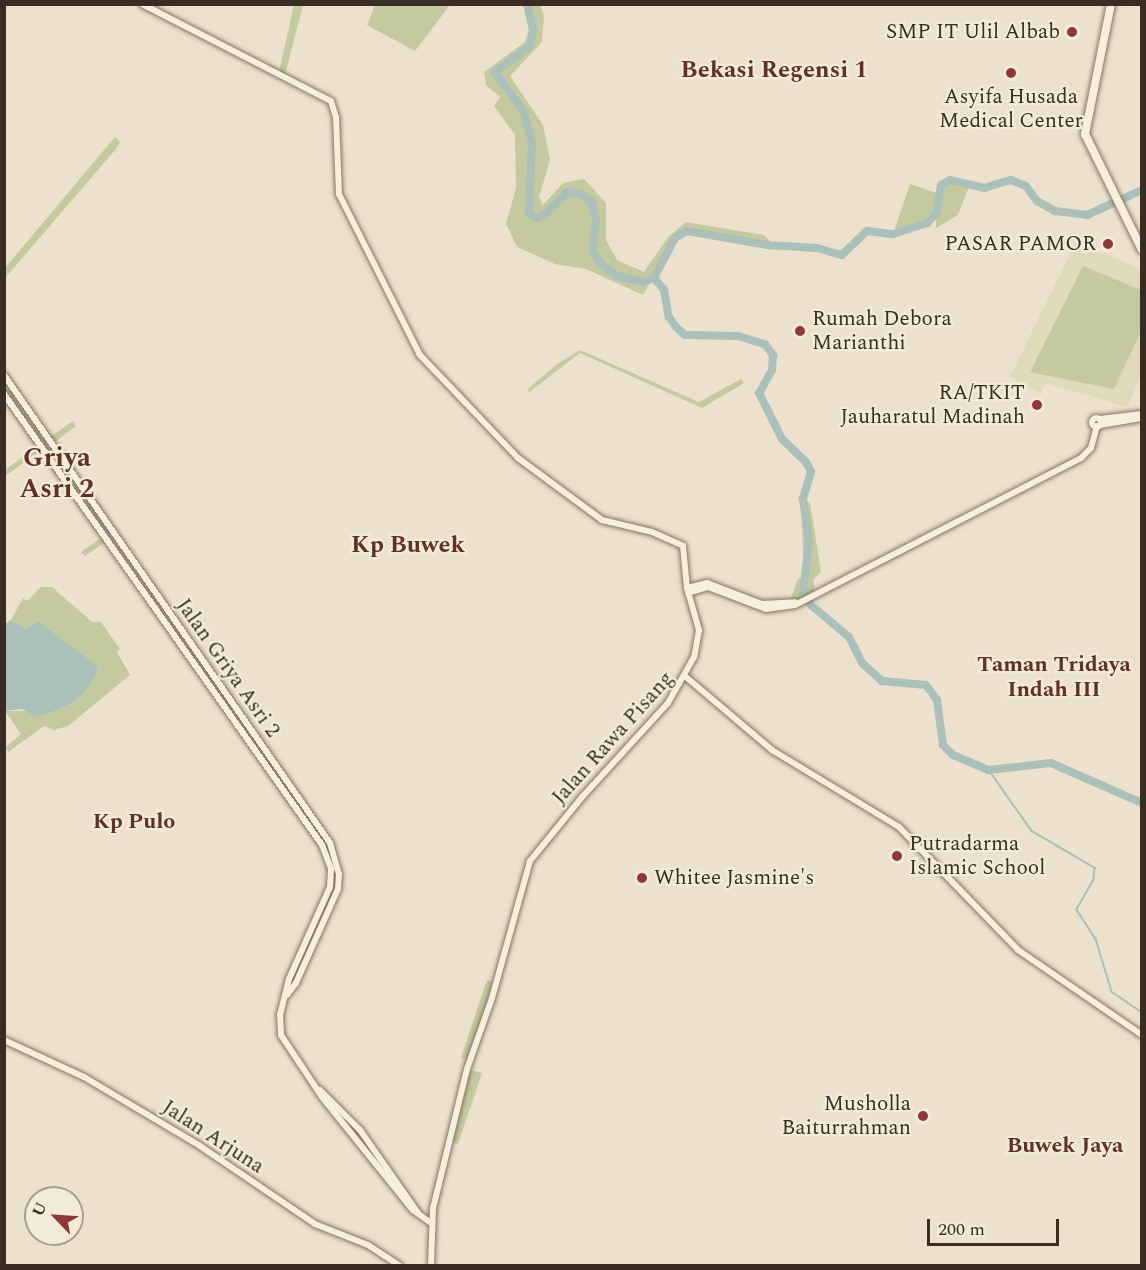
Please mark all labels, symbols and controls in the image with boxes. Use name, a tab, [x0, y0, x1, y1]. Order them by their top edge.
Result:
place label: SMP IT Ulil Albab	[886, 19, 1060, 45]
marker: SMP IT Ulil Albab	[1065, 25, 1079, 39]
district label: Bekasi Regensi 1	[680, 57, 868, 85]
marker: Asyifa Husada Medical Center	[1002, 64, 1020, 82]
place label: Asyifa Husada Medical Center	[939, 84, 1083, 134]
place label: PASAR PAMOR	[944, 231, 1096, 257]
marker: PASAR PAMOR	[1101, 237, 1115, 251]
place label: Rumah Debora Marianthi	[812, 306, 952, 356]
marker: Rumah Debora Marianthi	[793, 324, 807, 338]
place label: RA/TKIT Jauharatul Madinah	[840, 380, 1025, 430]
marker: RA/TKIT Jauharatul Madinah	[1030, 398, 1044, 412]
district label: Griya Asri 2	[20, 442, 94, 505]
district label: Kp Buwek	[351, 532, 465, 560]
street label: Jalan Griya Asri 2	[171, 594, 285, 742]
district label: Taman Tridaya Indah III	[977, 651, 1131, 702]
street label: Jalan Rawa Pisang	[547, 666, 679, 810]
district label: Kp Pulo	[93, 809, 175, 835]
place label: Putradarma Islamic School	[909, 831, 1045, 881]
marker: Putradarma Islamic School	[890, 849, 904, 863]
place label: Whitee Jasmine's	[654, 865, 814, 891]
marker: Whitee Jasmine's	[635, 871, 649, 885]
place label: Musholla Baiturrahman	[781, 1091, 911, 1141]
street label: Jalan Arjuna	[157, 1095, 269, 1179]
marker: Musholla Baiturrahman	[916, 1109, 930, 1123]
district label: Buwek Jaya	[1007, 1133, 1123, 1159]
north arrow	[24, 1186, 84, 1246]
text: U	[26, 1198, 53, 1220]
scale bar	[930, 1207, 1062, 1245]
text: 200 m	[938, 1216, 985, 1243]

